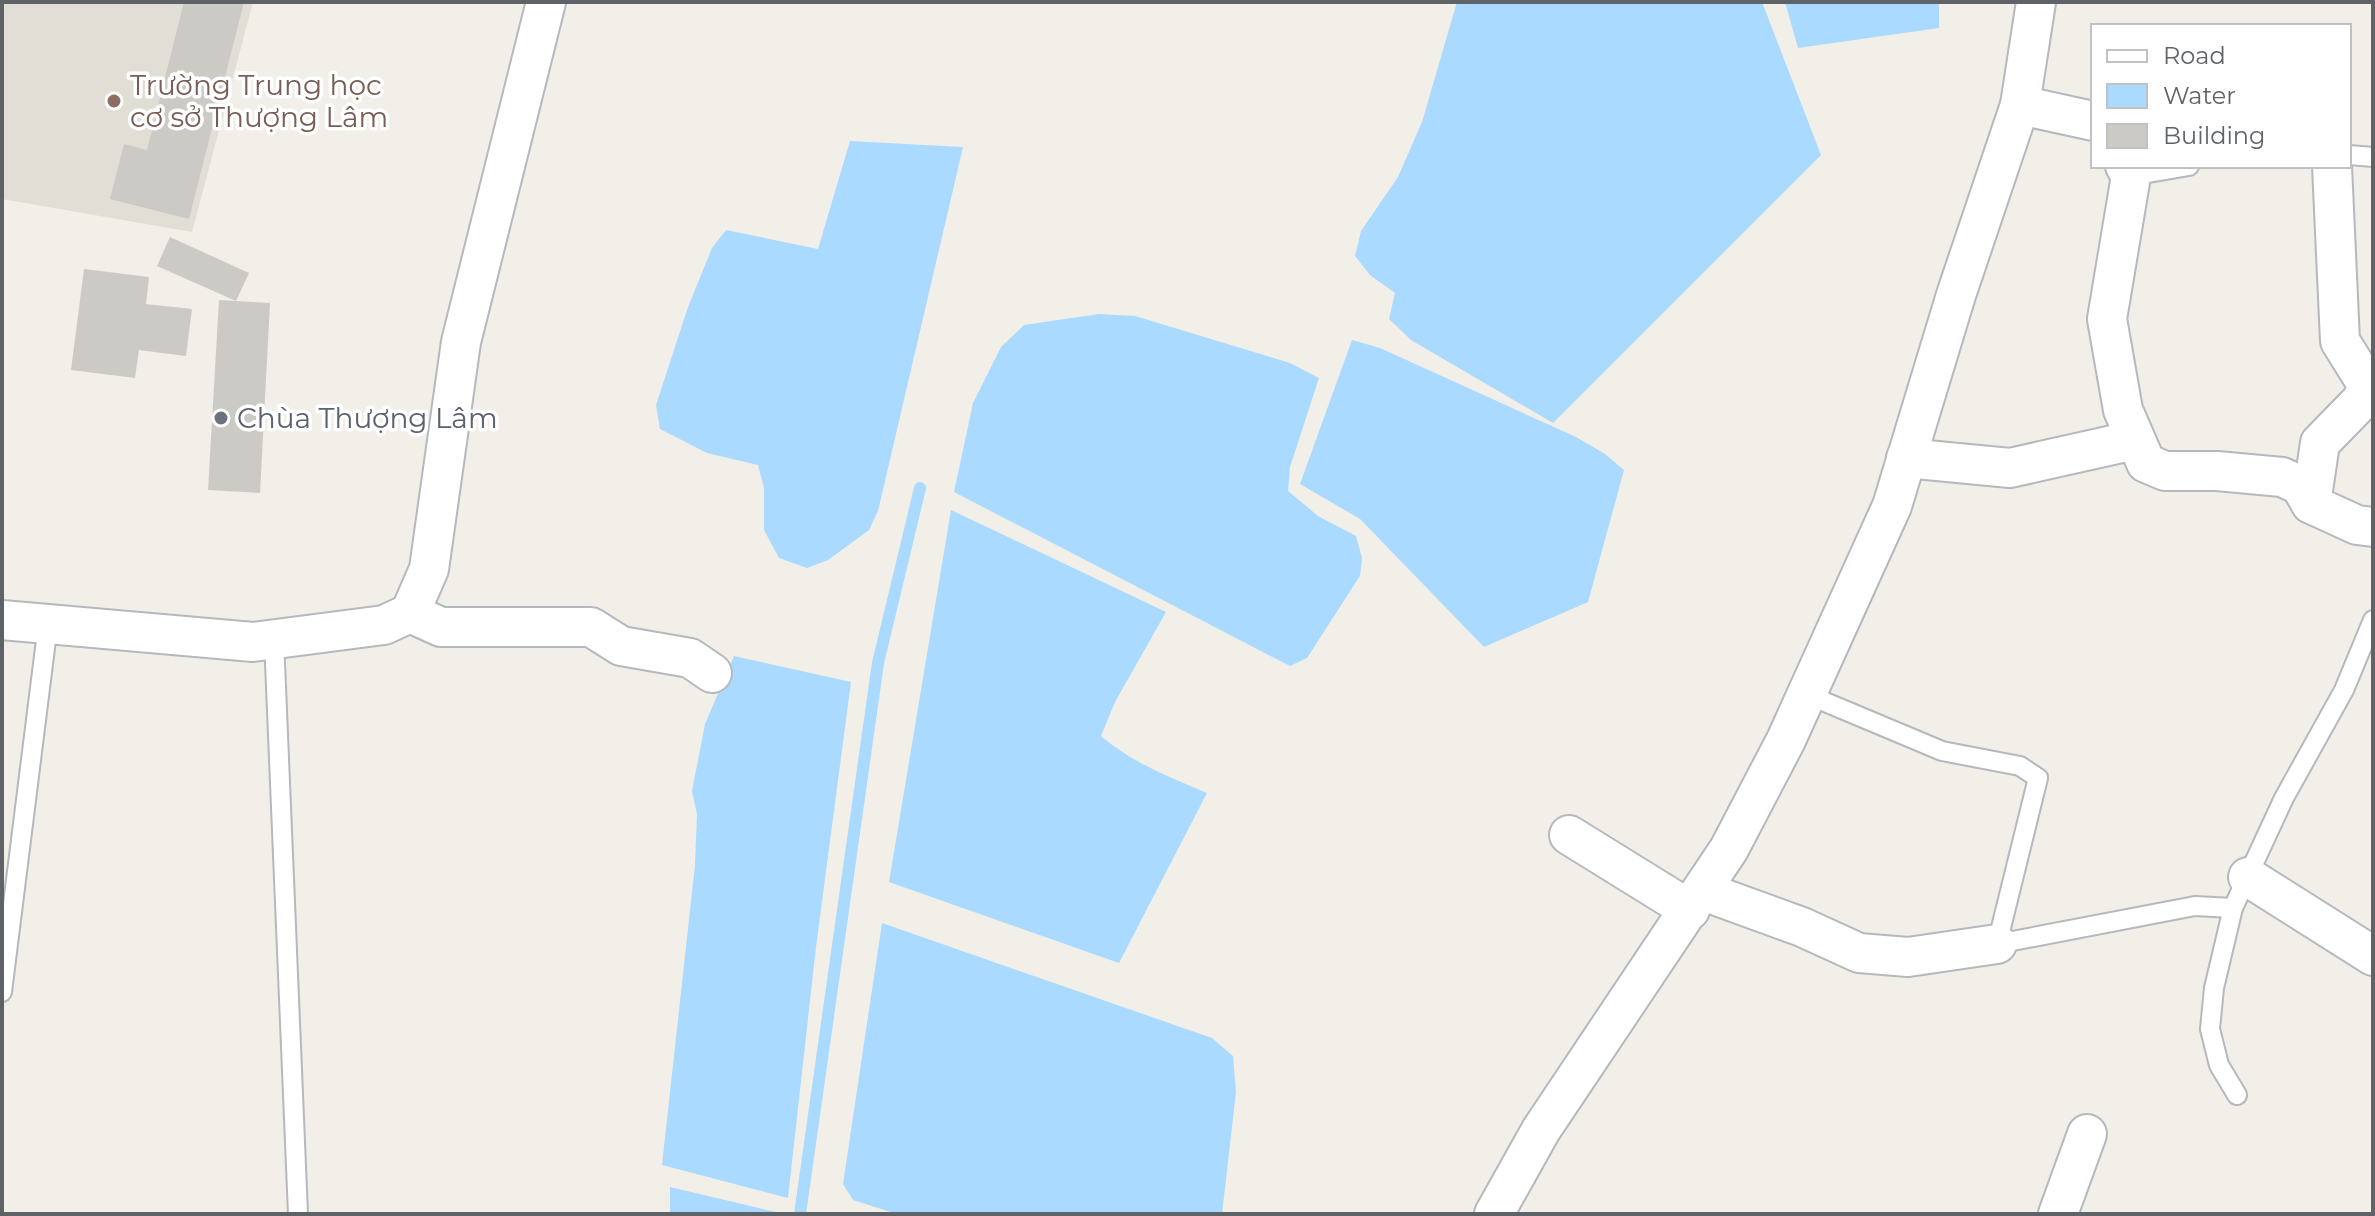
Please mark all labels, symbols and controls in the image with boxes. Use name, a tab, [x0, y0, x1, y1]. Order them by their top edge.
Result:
legend	[2091, 24, 2351, 168]
text: Road	[2163, 41, 2226, 70]
place label: Trường Trung học cơ sở Thượng Lâm	[130, 68, 388, 134]
text: Water	[2163, 81, 2236, 110]
marker: Trường Trung học cơ sở Thượng Lâm	[105, 92, 123, 110]
text: Building	[2163, 121, 2266, 150]
place label: Chùa Thượng Lâm	[237, 401, 498, 435]
marker: Chùa Thượng Lâm	[212, 409, 230, 427]

